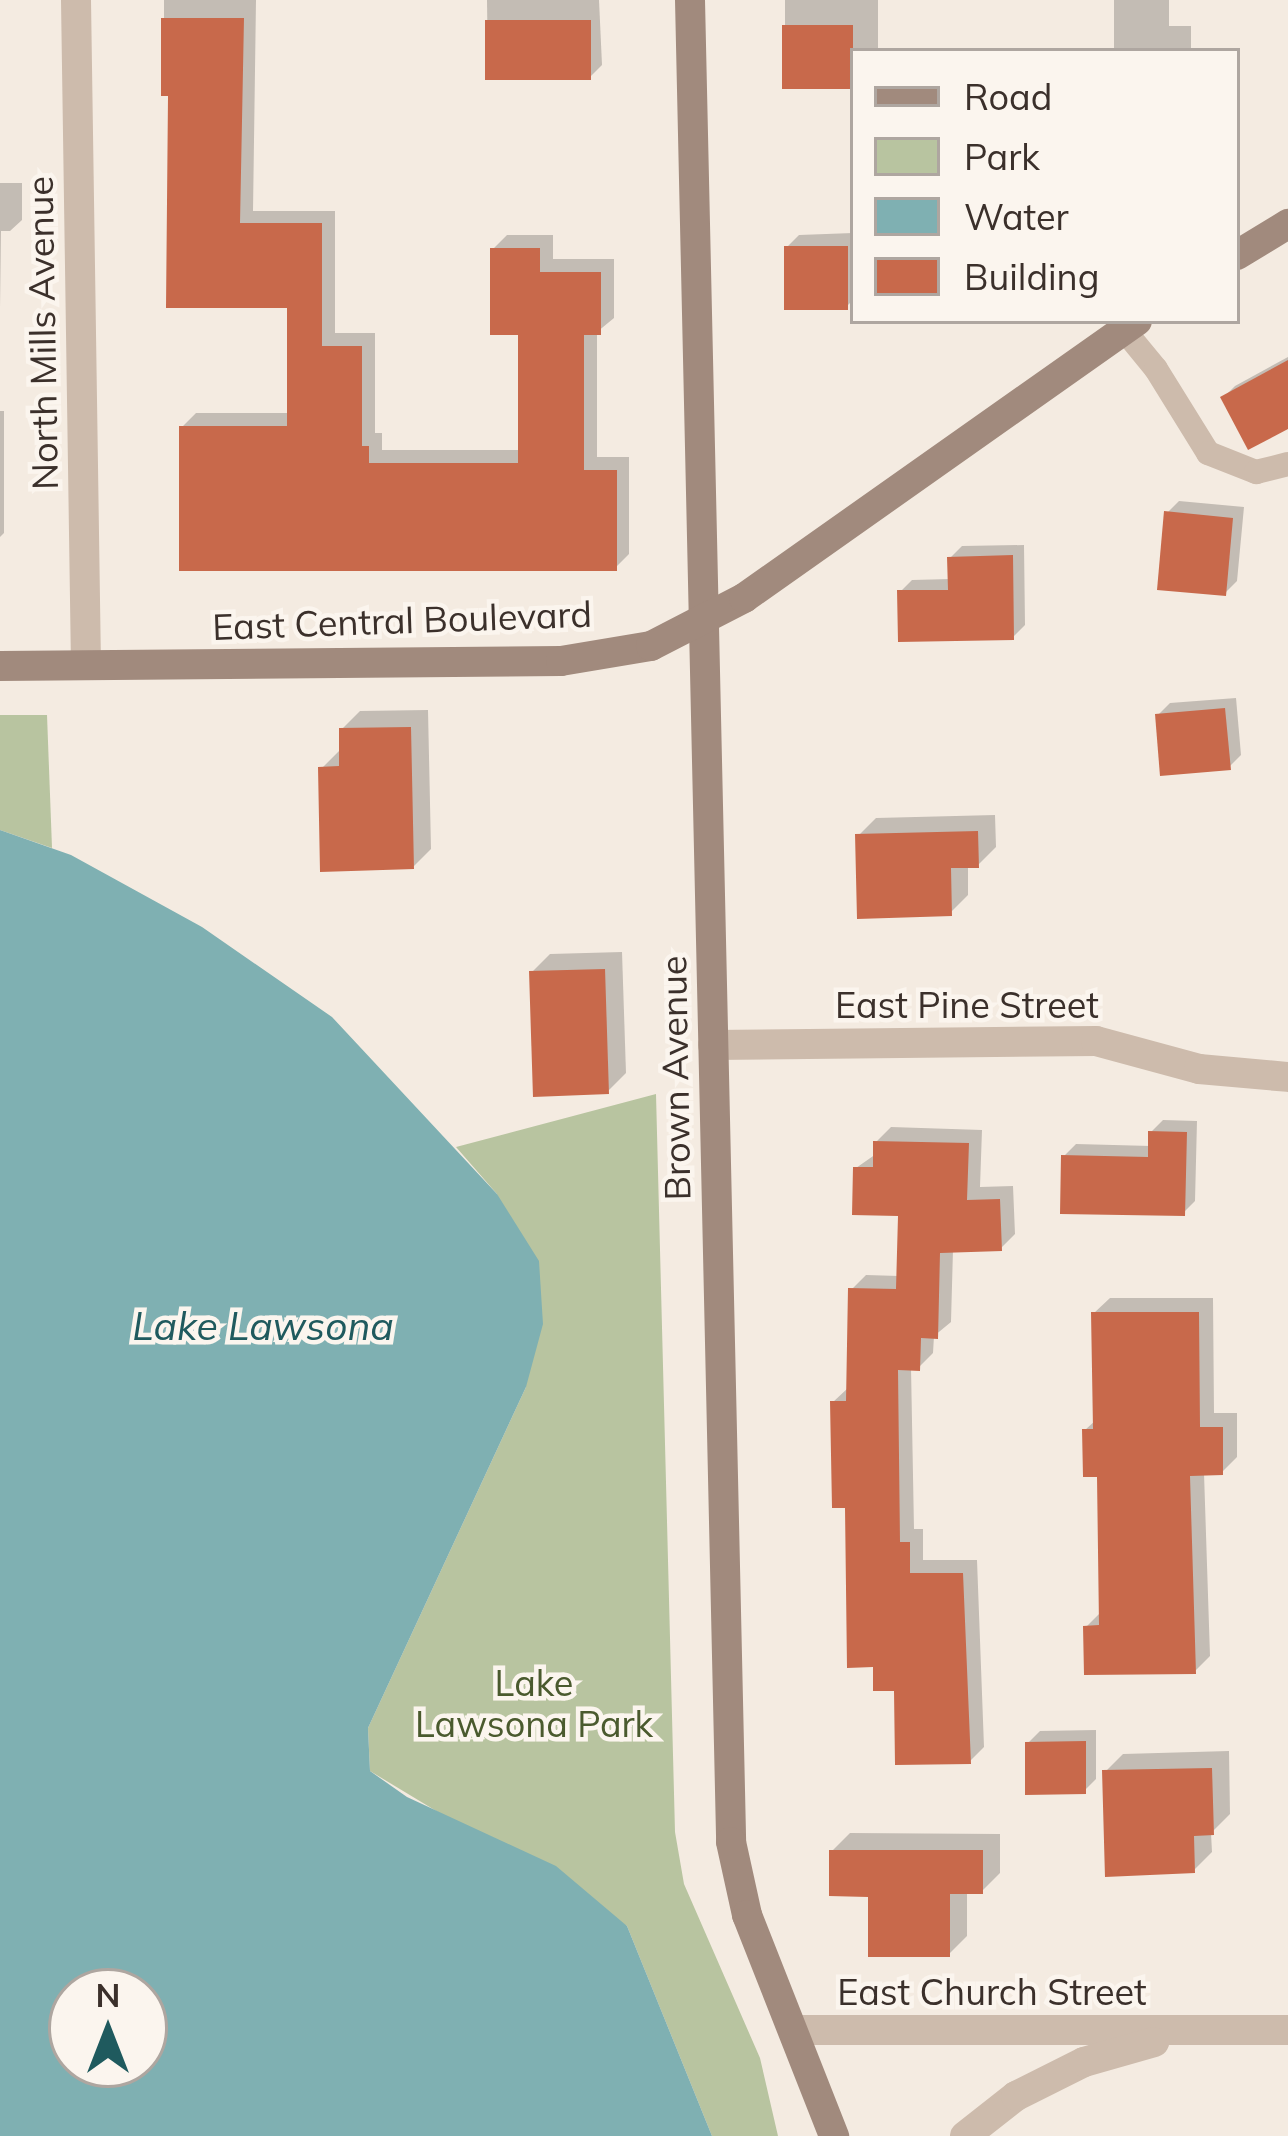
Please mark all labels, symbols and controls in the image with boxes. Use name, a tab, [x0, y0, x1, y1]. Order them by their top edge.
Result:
legend	[850, 48, 1240, 324]
text: Road	[964, 74, 1052, 119]
text: Park	[964, 134, 1040, 179]
street label: North Mills Avenue	[18, 176, 66, 490]
text: Water	[964, 194, 1069, 239]
text: Building	[964, 254, 1099, 299]
street label: East Central Boulevard	[211, 592, 593, 648]
street label: Brown Avenue	[651, 955, 699, 1201]
street label: East Pine Street	[835, 983, 1099, 1027]
water label: Lake Lawsona	[132, 1303, 394, 1349]
park label: Lake Lawsona Park	[415, 1660, 653, 1745]
north arrow	[48, 1968, 168, 2088]
street label: East Church Street	[837, 1970, 1147, 2014]
text: N	[96, 1974, 120, 2015]

